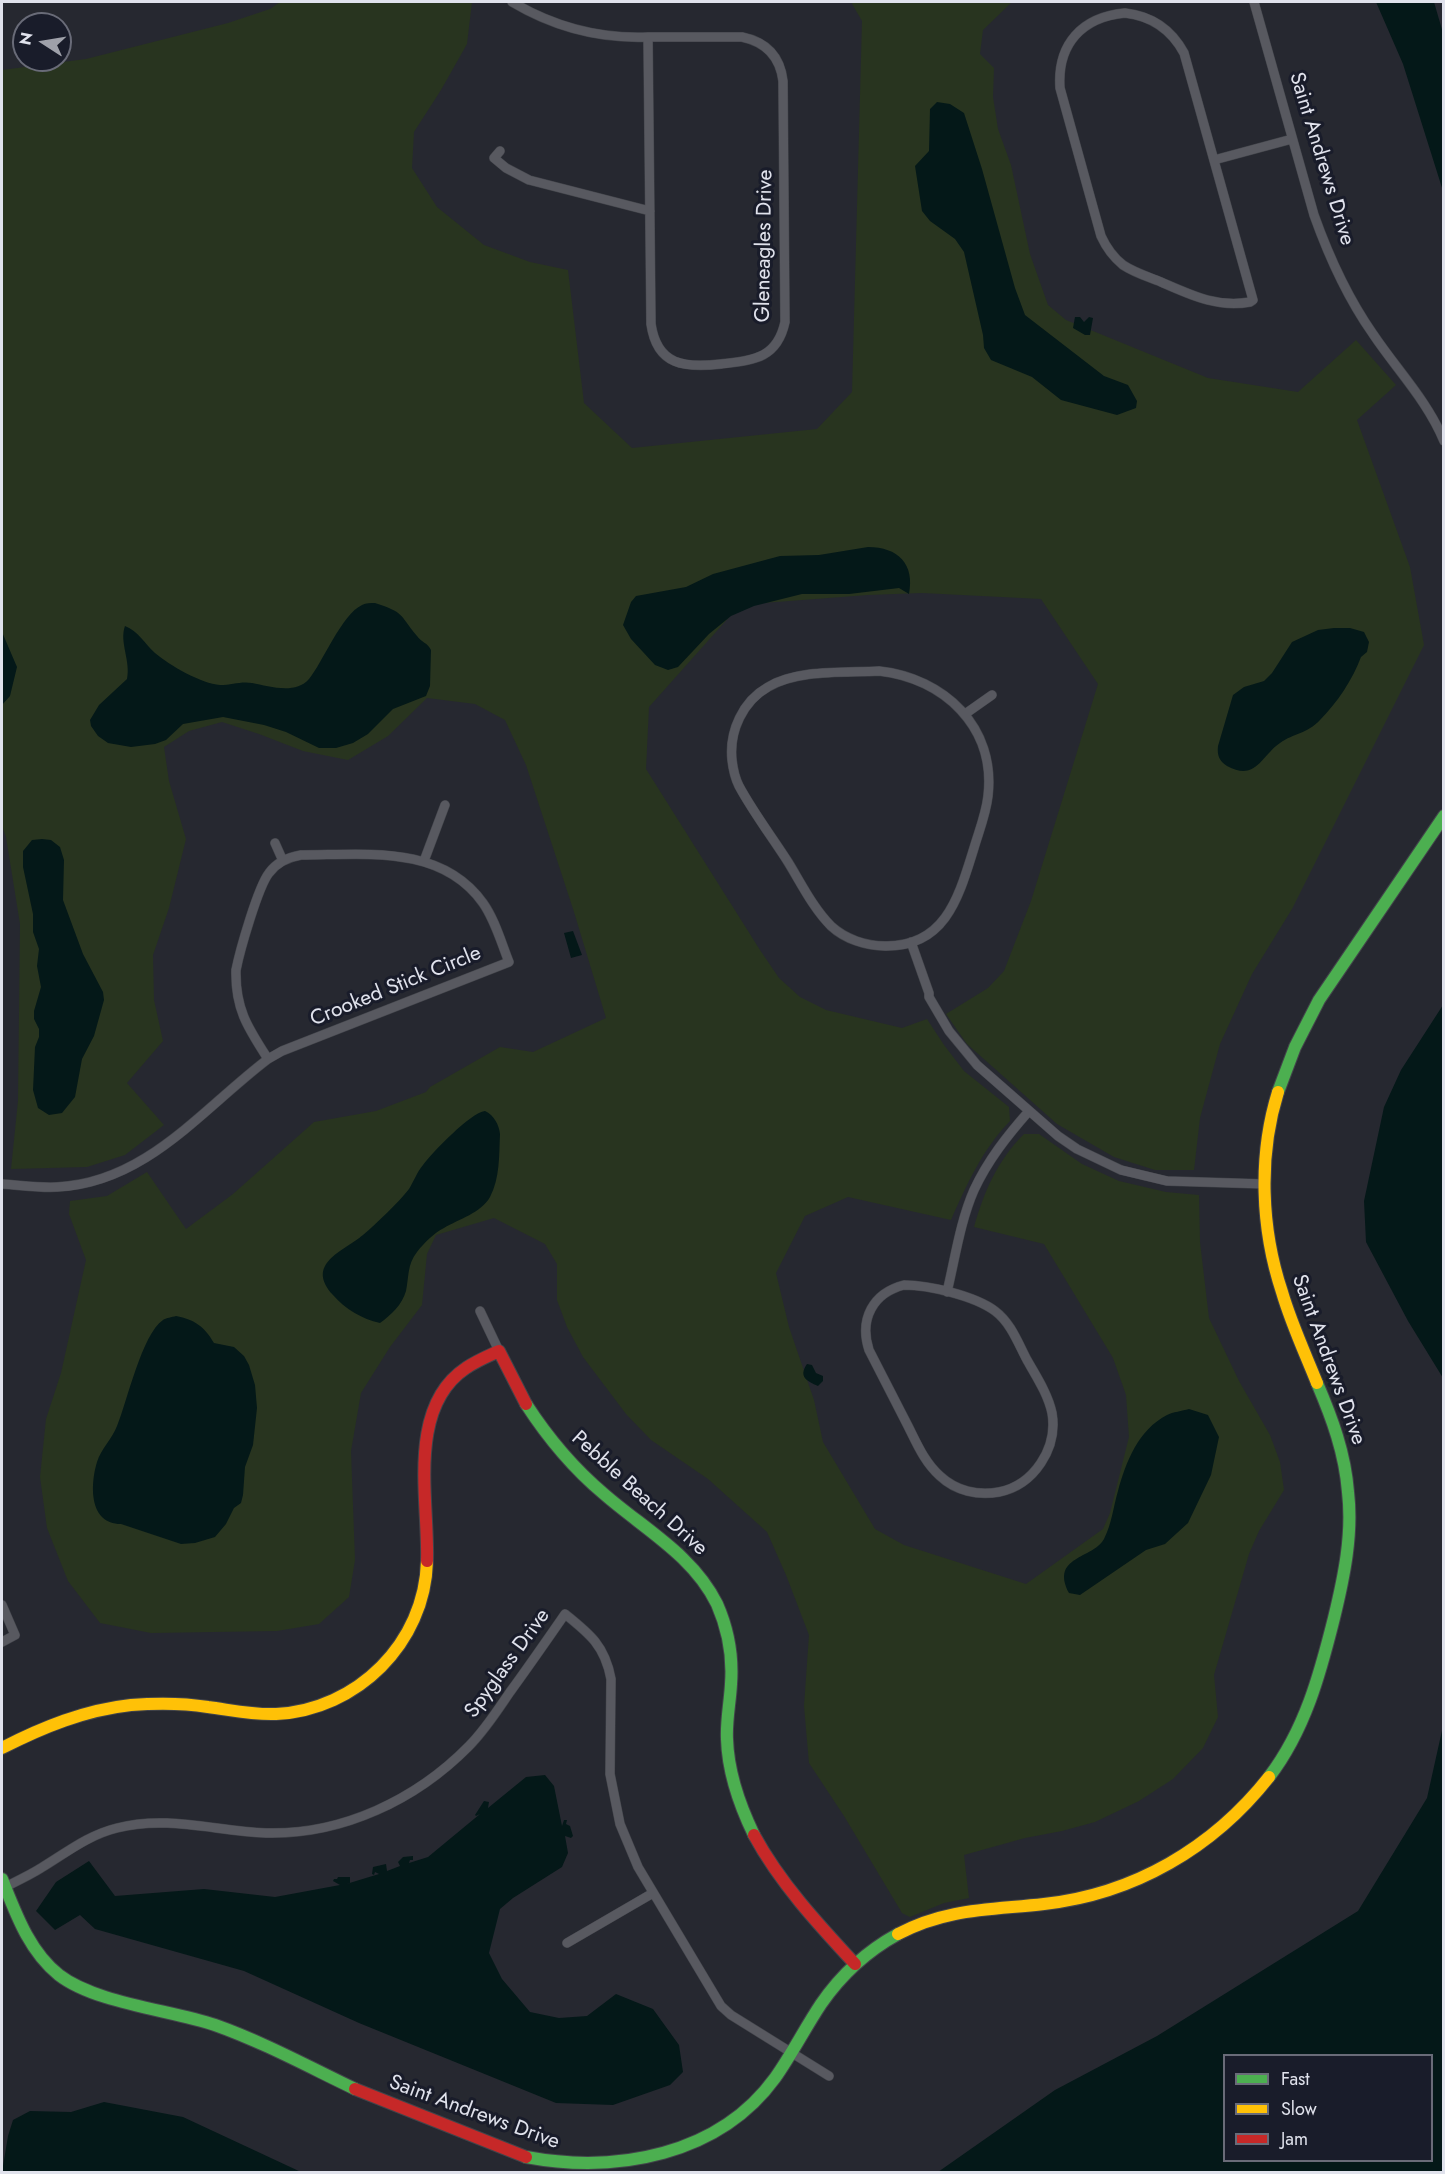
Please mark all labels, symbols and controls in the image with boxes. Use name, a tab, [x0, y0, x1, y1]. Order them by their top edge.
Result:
north arrow	[12, 12, 72, 72]
text: N	[13, 30, 38, 47]
street label: Saint Andrews Drive	[1283, 70, 1359, 248]
street label: Gleneagles Drive	[751, 169, 779, 323]
street label: Crooked Stick Circle	[307, 941, 485, 1033]
street label: Saint Andrews Drive	[1285, 1271, 1371, 1449]
street label: Pebble Beach Drive	[566, 1426, 712, 1562]
street label: Spyglass Drive	[460, 1604, 556, 1724]
legend	[1223, 2054, 1433, 2162]
text: Fast	[1281, 2066, 1310, 2092]
street label: Saint Andrews Drive	[385, 2070, 563, 2156]
text: Slow	[1281, 2096, 1317, 2122]
text: Jam	[1281, 2126, 1308, 2152]

